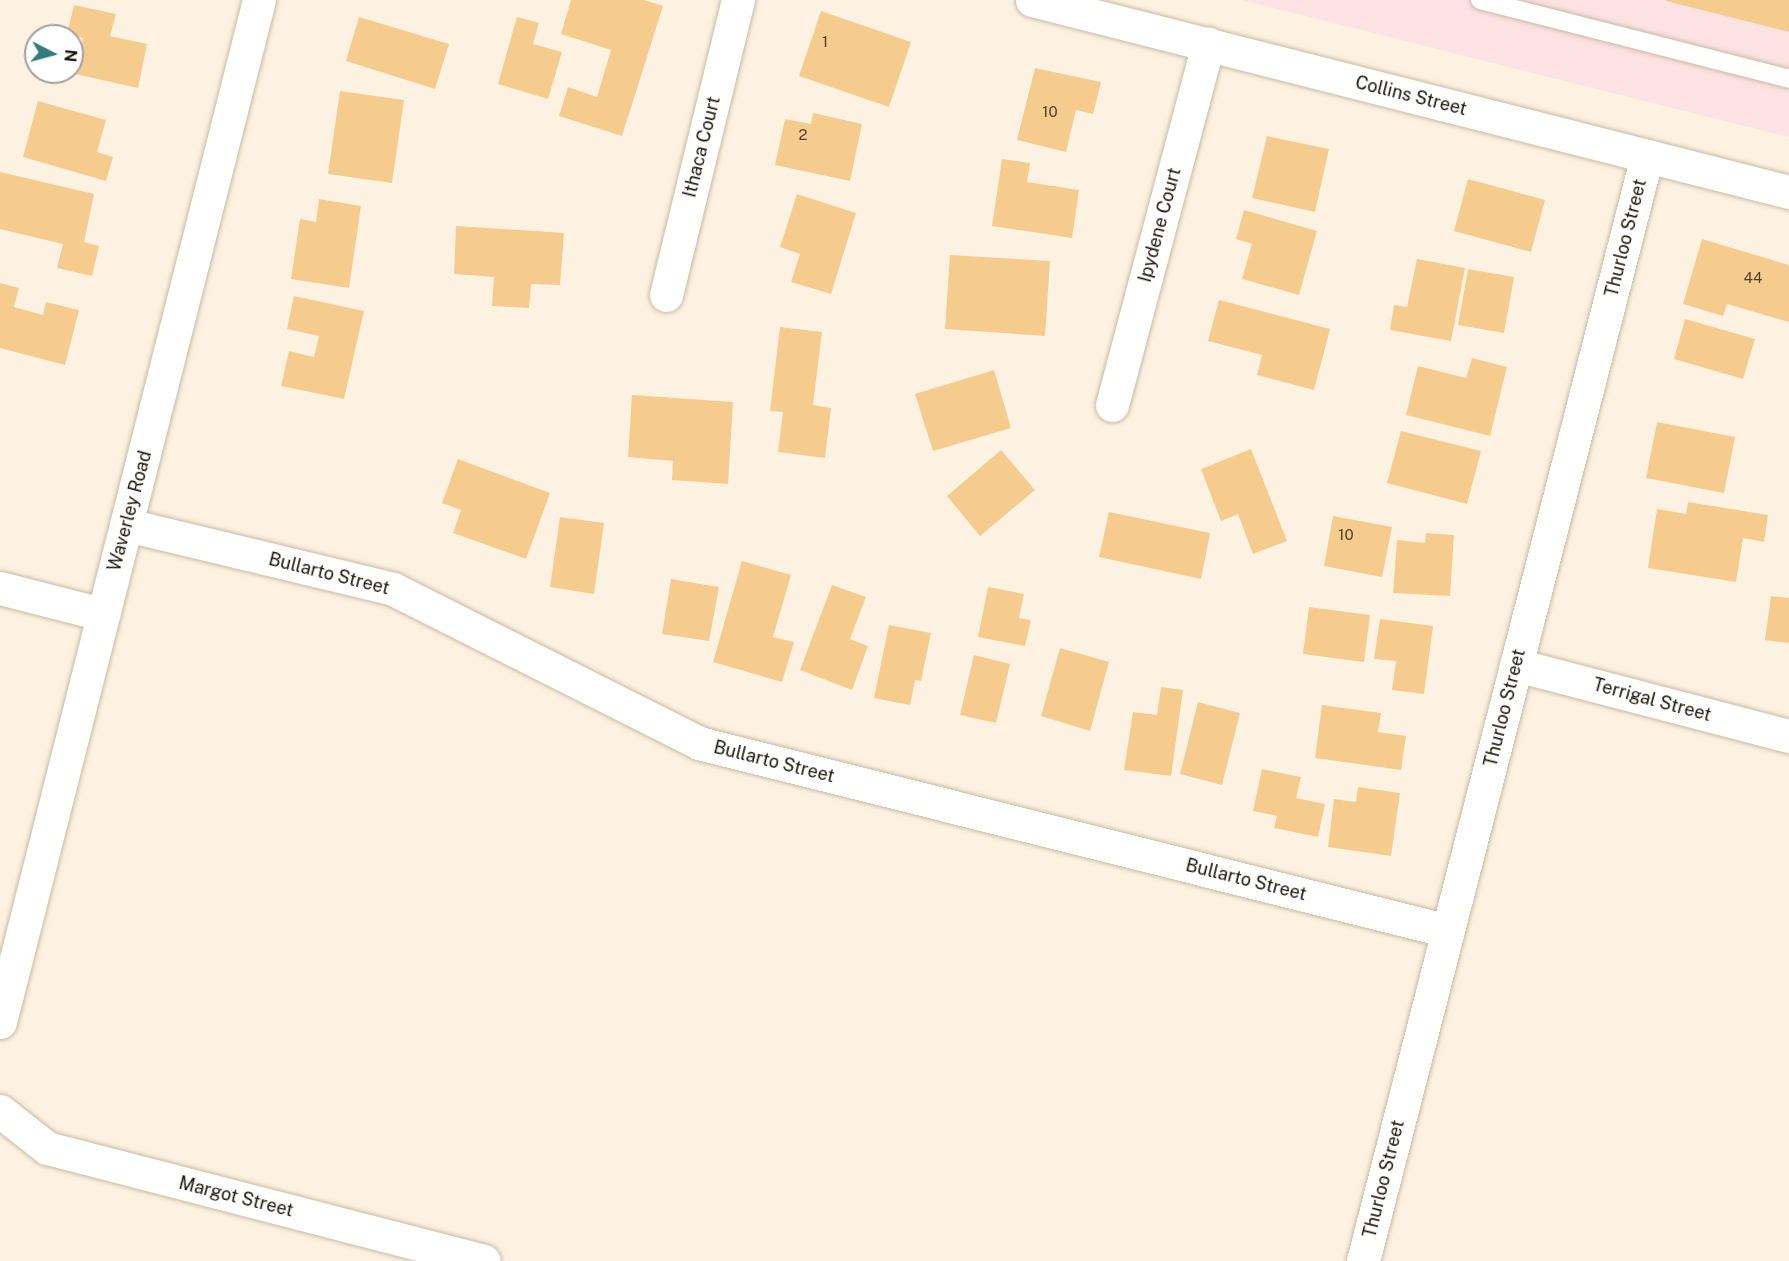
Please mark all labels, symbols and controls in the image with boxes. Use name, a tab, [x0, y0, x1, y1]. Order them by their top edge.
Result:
north arrow	[24, 24, 84, 84]
house number: 1	[822, 33, 828, 51]
text: N	[60, 49, 81, 63]
street label: Collins Street	[1353, 72, 1469, 120]
street label: Ithaca Court	[679, 94, 725, 200]
house number: 10	[1042, 103, 1058, 121]
house number: 2	[799, 126, 807, 144]
street label: Ipydene Court	[1134, 165, 1186, 285]
street label: Thurloo Street	[1601, 177, 1651, 299]
house number: 44	[1744, 269, 1762, 287]
street label: Waverley Road	[104, 448, 156, 574]
house number: 10	[1338, 526, 1354, 544]
street label: Bullarto Street	[266, 549, 392, 599]
street label: Thurloo Street	[1480, 647, 1530, 769]
street label: Terrigal Street	[1591, 674, 1713, 726]
street label: Bullarto Street	[711, 737, 837, 787]
street label: Bullarto Street	[1183, 855, 1309, 905]
street label: Thurloo Street	[1359, 1118, 1409, 1240]
street label: Margot Street	[177, 1172, 295, 1222]

